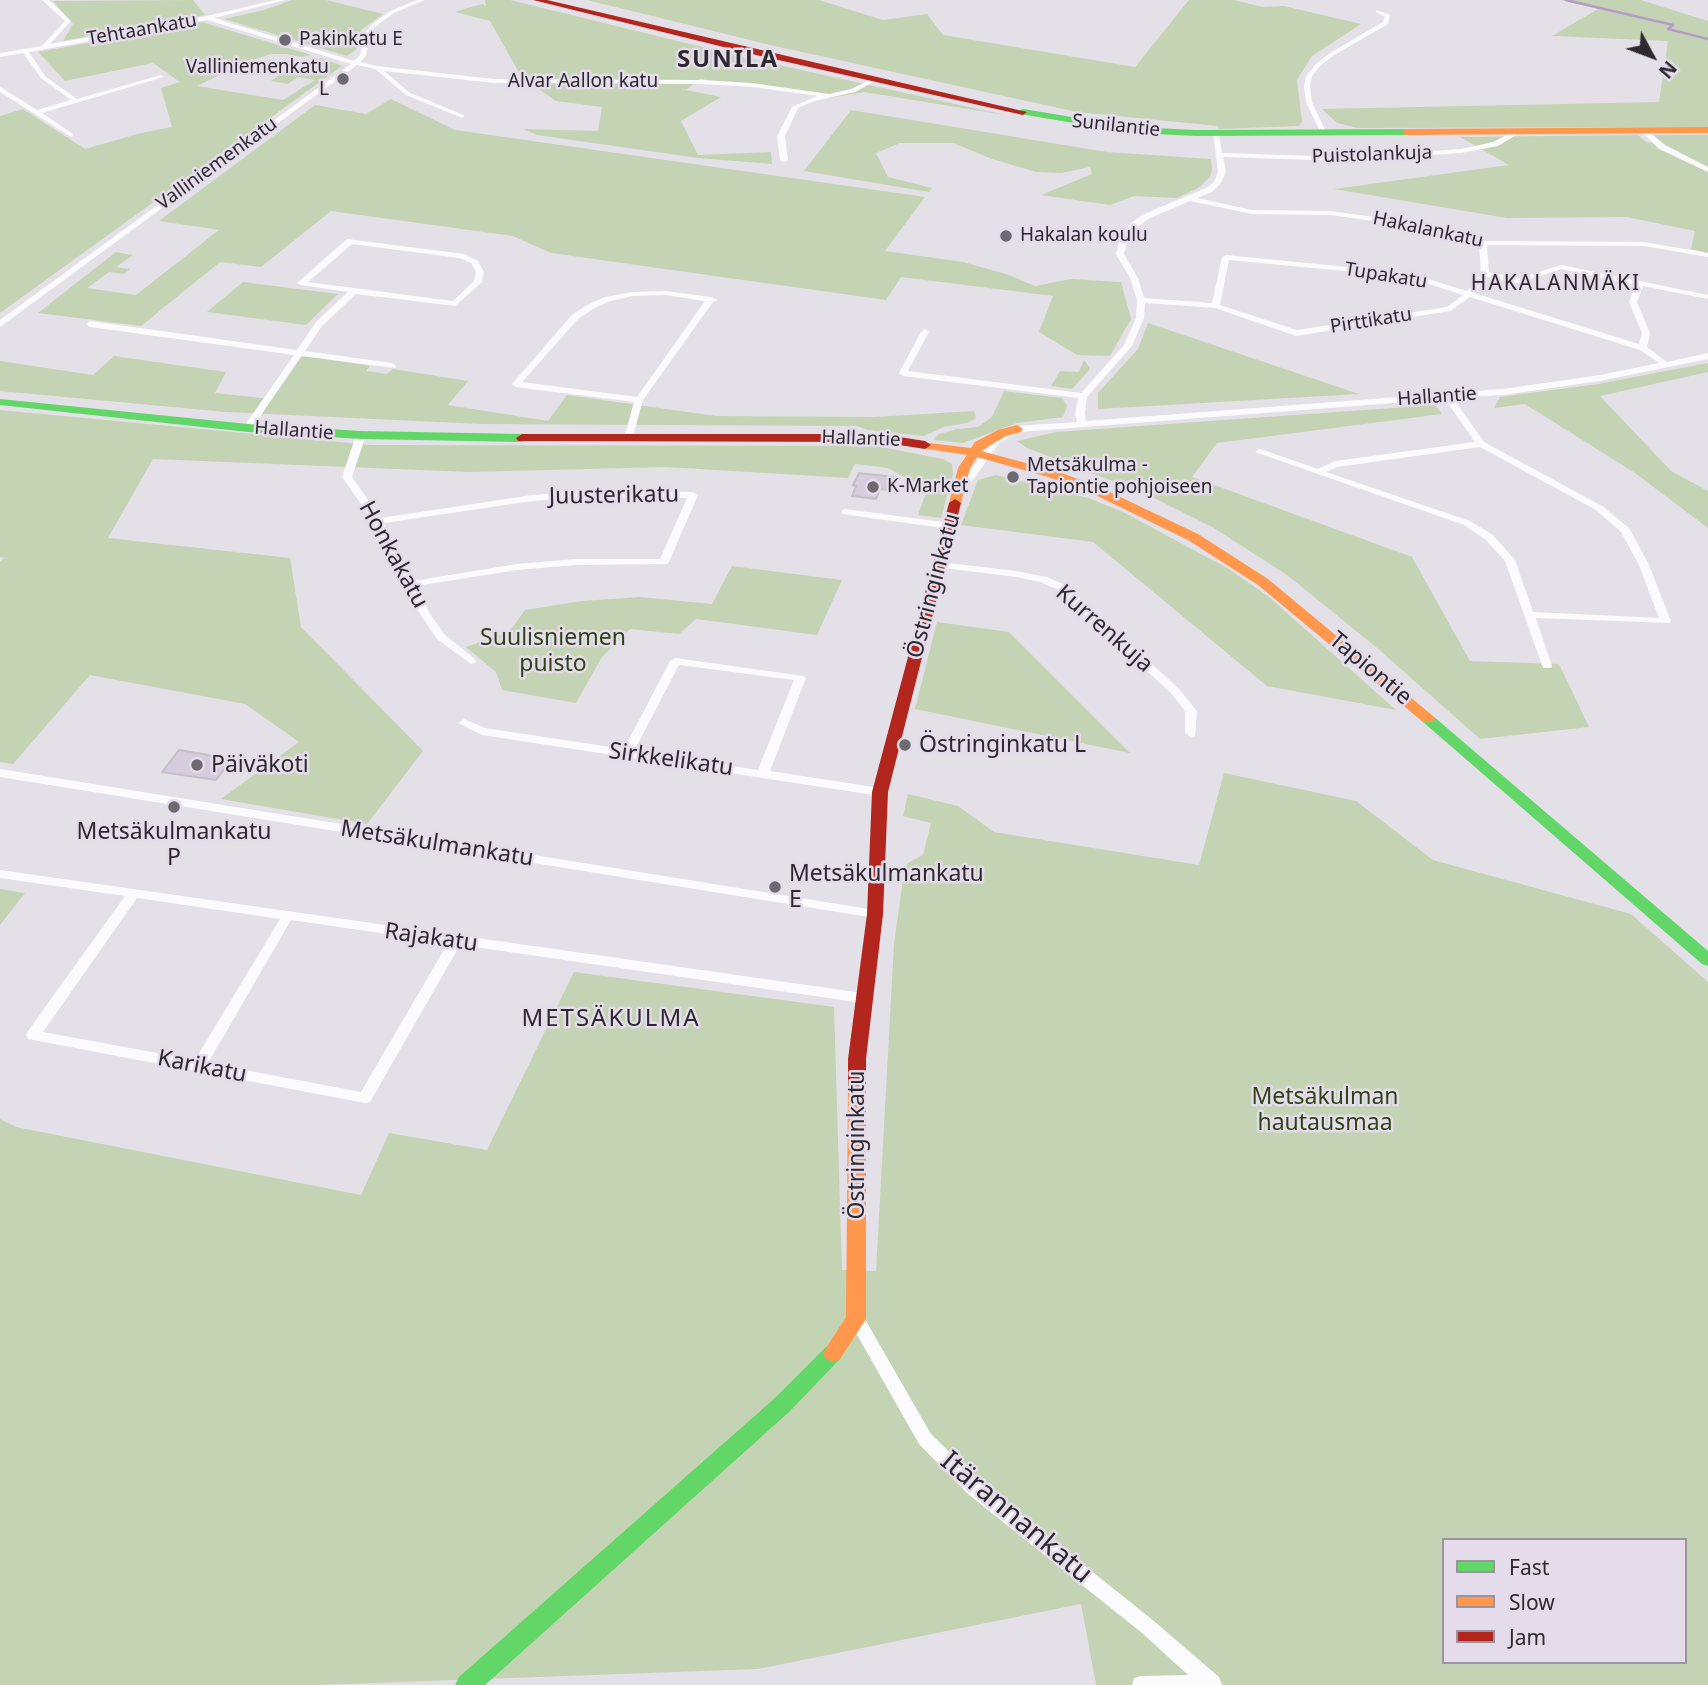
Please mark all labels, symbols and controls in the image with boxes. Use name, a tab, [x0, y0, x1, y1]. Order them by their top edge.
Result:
street label: Tehtaankatu	[85, 9, 199, 51]
north arrow	[1617, 21, 1687, 91]
place label: Pakinkatu E	[299, 29, 403, 51]
marker: Pakinkatu E	[277, 32, 293, 48]
district label: SUNILA	[678, 46, 778, 74]
text: N	[1653, 55, 1683, 84]
place label: Valliniemenkatu L	[186, 57, 329, 101]
marker: Valliniemenkatu L	[335, 71, 351, 87]
street label: Alvar Aallon katu	[508, 71, 658, 93]
street label: Sunilantie	[1071, 110, 1161, 142]
street label: Valliniemenkatu	[152, 113, 282, 215]
street label: Puistolankuja	[1311, 142, 1433, 168]
street label: Hakalankatu	[1371, 207, 1485, 253]
place label: Hakalan koulu	[1020, 225, 1148, 247]
marker: Hakalan koulu	[998, 228, 1014, 244]
street label: Tupakatu	[1343, 258, 1429, 294]
district label: HAKALANMÄKI	[1472, 271, 1640, 297]
street label: Pirttikatu	[1329, 303, 1413, 339]
street label: Hallantie	[1397, 383, 1477, 411]
street label: Hallantie	[254, 417, 334, 445]
street label: Hallantie	[821, 426, 901, 452]
place label: Metsäkulma - Tapiontie pohjoiseen	[1027, 455, 1212, 499]
marker: Metsäkulma - Tapiontie pohjoiseen	[1005, 469, 1021, 485]
place label: K-Market	[887, 476, 968, 498]
marker: K-Market	[865, 479, 881, 495]
street label: Juusterikatu	[549, 481, 679, 511]
street label: Honkakatu	[352, 497, 434, 613]
street label: Östringinkatu	[901, 511, 967, 661]
street label: Kurrenkuja	[1050, 579, 1158, 679]
park label: Suulisniemen puisto	[480, 624, 626, 678]
street label: Tapiontie	[1323, 627, 1417, 711]
place label: Östringinkatu L	[919, 731, 1086, 759]
marker: Östringinkatu L	[897, 737, 913, 753]
street label: Sirkkelikatu	[607, 738, 735, 782]
place label: Päiväkoti	[211, 751, 309, 779]
marker: Päiväkoti	[189, 757, 205, 773]
marker: Metsäkulmankatu P	[166, 799, 182, 815]
street label: Metsäkulmankatu	[339, 815, 535, 873]
place label: Metsäkulmankatu P	[77, 818, 271, 872]
place label: Metsäkulmankatu E	[789, 860, 984, 914]
marker: Metsäkulmankatu E	[767, 879, 783, 895]
street label: Rajakatu	[383, 918, 479, 958]
district label: METSÄKULMA	[523, 1005, 699, 1033]
street label: Karikatu	[155, 1045, 249, 1089]
street label: Östringinkatu	[843, 1071, 871, 1219]
park label: Metsäkulman hautausmaa	[1251, 1083, 1399, 1137]
street label: Itärannankatu	[933, 1445, 1099, 1591]
legend	[1442, 1538, 1687, 1664]
text: Fast	[1509, 1553, 1549, 1581]
text: Slow	[1509, 1588, 1555, 1616]
text: Jam	[1509, 1623, 1546, 1651]

